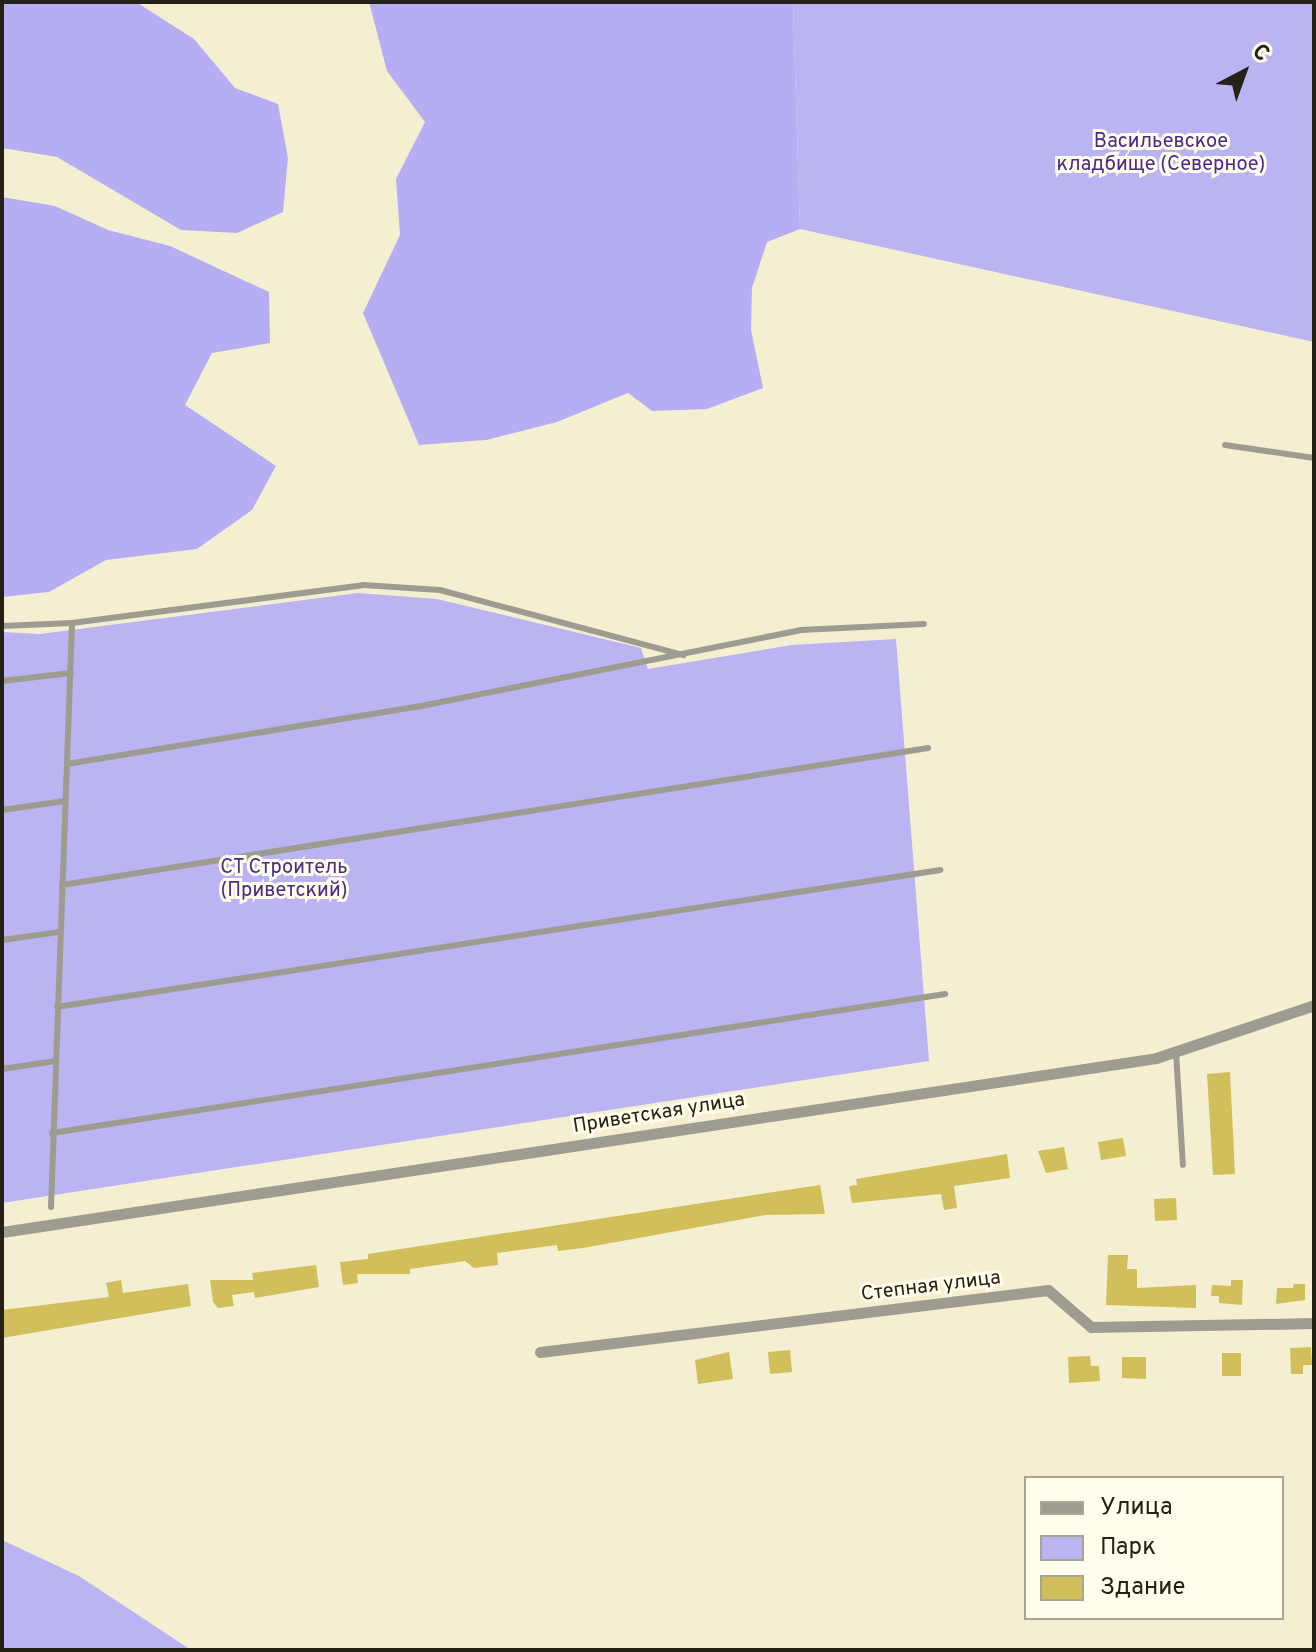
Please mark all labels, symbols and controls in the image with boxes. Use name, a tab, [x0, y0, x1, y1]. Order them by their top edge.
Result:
north arrow	[1204, 32, 1284, 112]
text: С	[1246, 39, 1274, 68]
park label: Васильевское кладбище (Северное)	[1057, 130, 1265, 177]
park label: СТ Строитель (Приветский)	[220, 857, 348, 904]
street label: Приветская улица	[571, 1089, 747, 1139]
street label: Степная улица	[860, 1267, 1002, 1307]
legend	[1024, 1476, 1284, 1620]
text: Улица	[1100, 1493, 1173, 1523]
text: Парк	[1100, 1533, 1156, 1563]
text: Здание	[1100, 1573, 1186, 1603]

